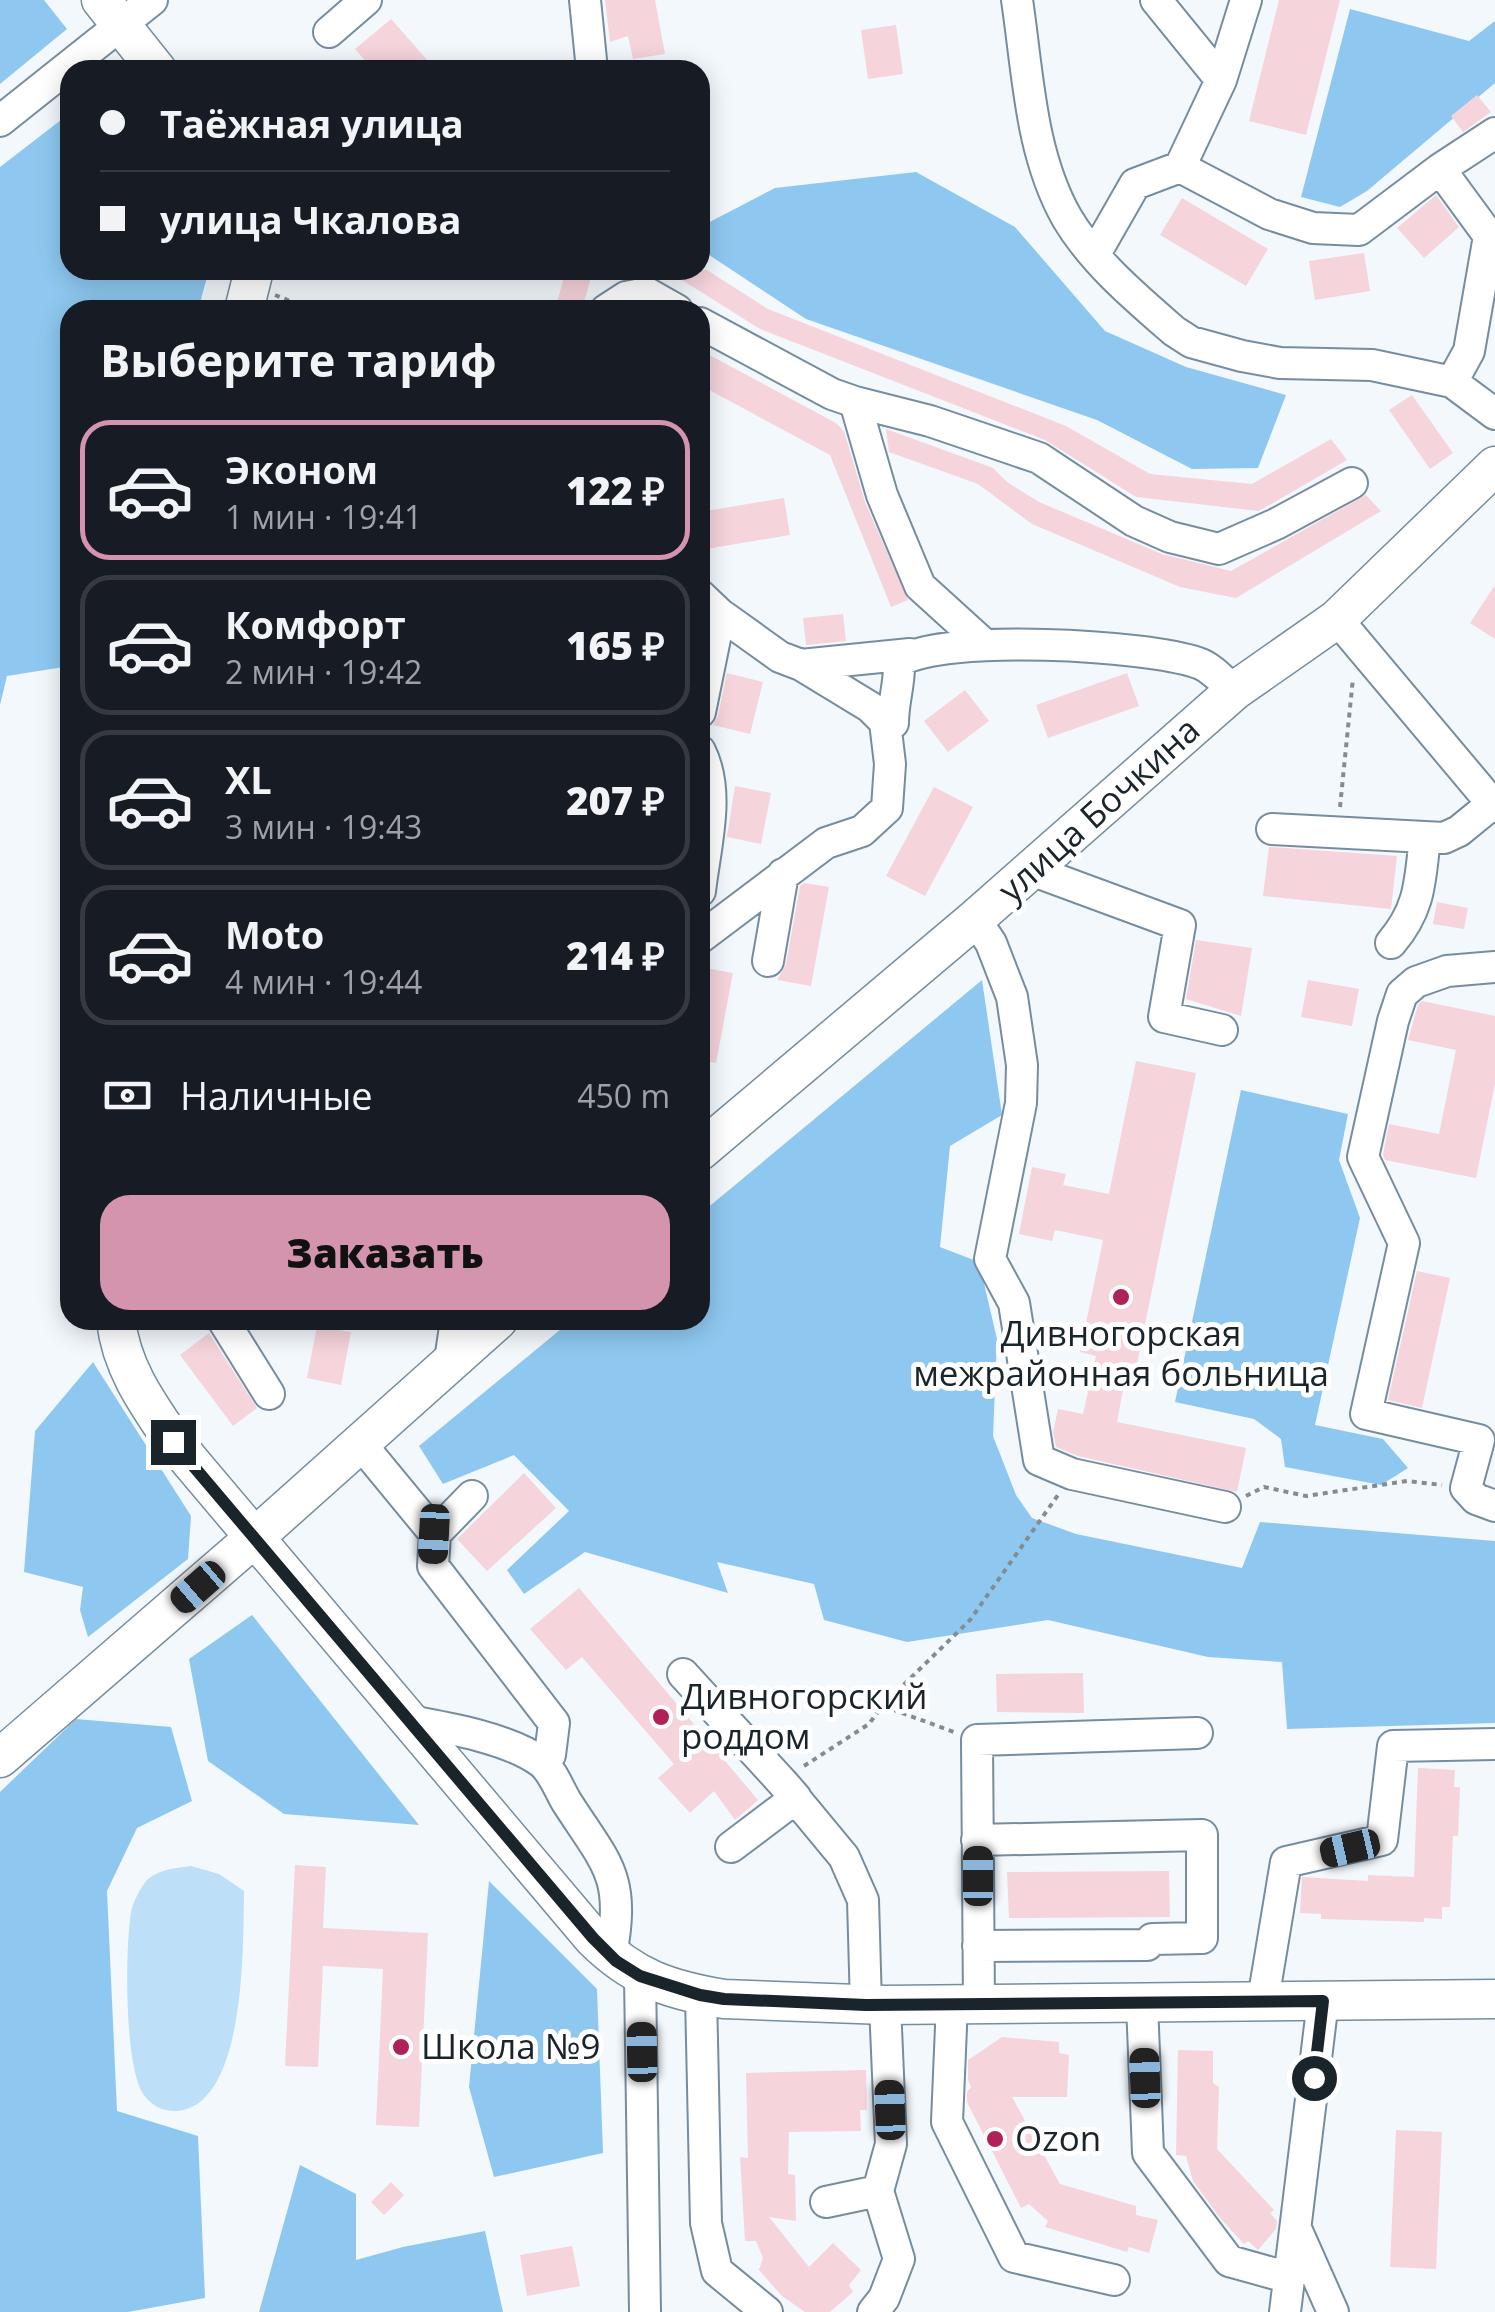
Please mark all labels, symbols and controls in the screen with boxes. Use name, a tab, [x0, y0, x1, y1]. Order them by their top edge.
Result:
text: Таёжная улица	[160, 97, 464, 149]
text: улица Чкалова	[160, 193, 462, 245]
text: Выберите тариф	[100, 329, 497, 390]
text: Эконом	[225, 443, 378, 495]
icon: car	[105, 445, 195, 535]
text: 122 ₽	[566, 464, 665, 516]
text: 1 мин · 19:41	[225, 495, 422, 538]
text: Комфорт	[225, 598, 406, 650]
icon: car	[105, 600, 195, 690]
text: 165 ₽	[566, 619, 665, 671]
text: 2 мин · 19:42	[225, 650, 422, 693]
street label: улица Бочкина	[987, 706, 1209, 912]
text: XL	[225, 753, 272, 805]
icon: car	[105, 755, 195, 845]
text: 207 ₽	[566, 774, 665, 826]
text: 3 мин · 19:43	[225, 805, 422, 848]
text: Moto	[225, 908, 324, 960]
icon: car	[105, 910, 195, 1000]
text: 214 ₽	[566, 929, 665, 981]
text: 4 мин · 19:44	[225, 960, 422, 1003]
icon: cash	[100, 1068, 155, 1123]
text: Наличные	[180, 1069, 373, 1121]
text: 450 m	[577, 1074, 670, 1117]
button: Заказать	[100, 1195, 670, 1310]
marker: Дивногорская межрайонная больница	[1110, 1286, 1132, 1308]
place label: Дивногорская межрайонная больница	[913, 1309, 1329, 1396]
route end	[151, 1420, 196, 1465]
car	[417, 1503, 451, 1565]
car	[166, 1556, 230, 1618]
place label: Дивногорский роддом	[681, 1672, 927, 1759]
marker: Дивногорский роддом	[650, 1706, 672, 1728]
car	[1317, 1827, 1383, 1869]
car	[963, 1846, 993, 1906]
place label: Школа №9	[421, 2022, 600, 2069]
car	[626, 2022, 658, 2082]
marker: Школа №9	[390, 2036, 412, 2058]
car	[1129, 2047, 1161, 2109]
route start	[1292, 2056, 1337, 2101]
car	[874, 2079, 906, 2141]
place label: Ozon	[1015, 2114, 1101, 2161]
marker: Ozon	[984, 2128, 1006, 2150]

